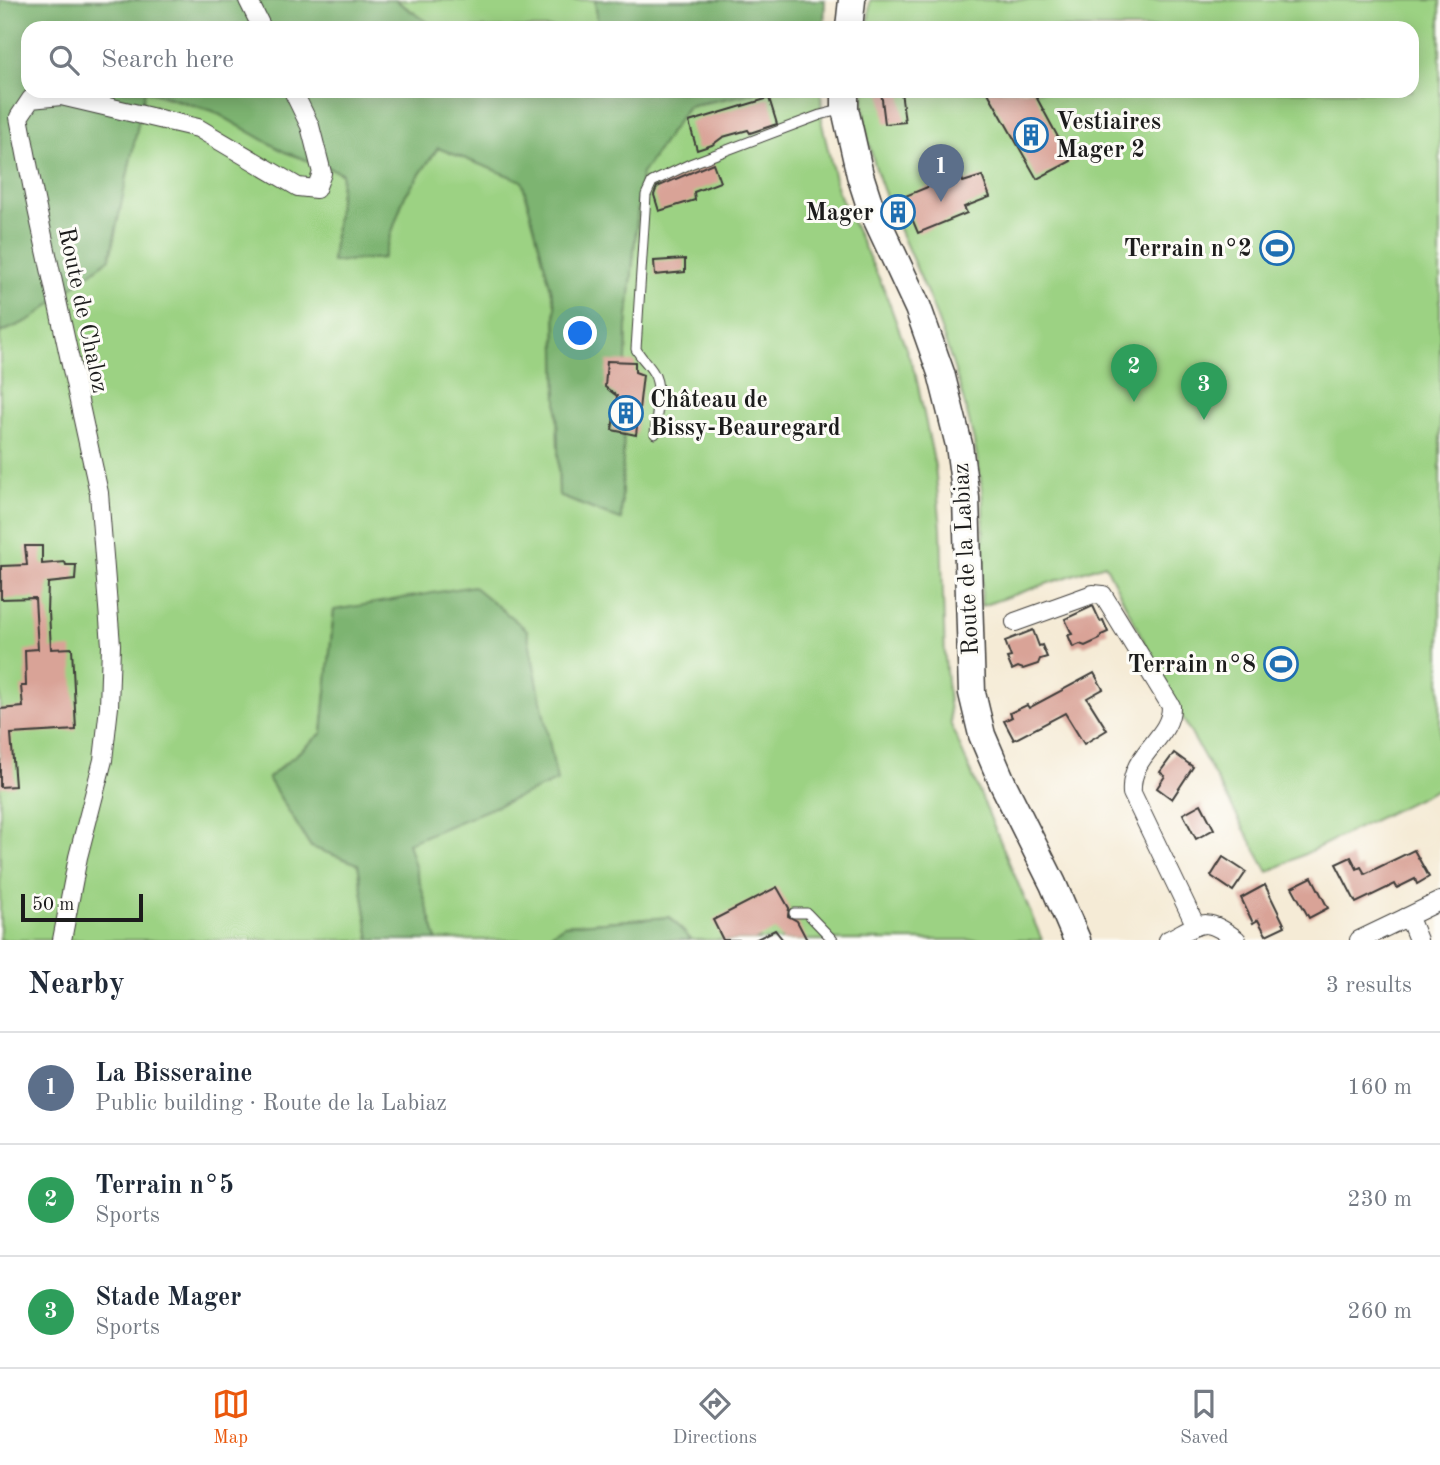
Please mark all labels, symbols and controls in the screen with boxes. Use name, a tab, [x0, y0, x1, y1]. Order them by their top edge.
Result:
search box	[21, 21, 1419, 98]
icon: search	[45, 41, 83, 79]
text: Search here	[101, 47, 234, 73]
place label: Vestiaires Mager 2	[1056, 111, 1161, 163]
building icon: Vestiaires Mager 2	[1012, 116, 1050, 154]
pin: 1	[918, 144, 964, 202]
building icon: Mager	[879, 193, 917, 231]
place label: Mager	[805, 202, 874, 226]
street label: Route de Chaloz	[53, 226, 111, 395]
sports icon: Terrain n°2	[1258, 229, 1296, 267]
place label: Terrain n°2	[1124, 237, 1252, 262]
your location	[563, 316, 597, 350]
pin: 2	[1111, 344, 1157, 402]
pin: 3	[1181, 362, 1227, 420]
place label: Château de Bissy-Beauregard	[650, 389, 841, 441]
building icon: Château de Bissy-Beauregard	[607, 394, 645, 432]
street label: Route de la Labiaz	[950, 462, 984, 656]
sports icon: Terrain n°8	[1262, 645, 1300, 683]
place label: Terrain n°8	[1128, 653, 1256, 678]
scale bar	[21, 891, 144, 923]
text: 50 m	[32, 896, 74, 915]
text: Nearby	[28, 970, 125, 1000]
text: 3 results	[1326, 974, 1412, 997]
text: La Bisseraine	[95, 1061, 253, 1087]
text: 1	[44, 1076, 58, 1099]
text: 160 m	[1347, 1076, 1412, 1099]
text: Public building · Route de la Labiaz	[95, 1092, 447, 1115]
text: Terrain n°5	[95, 1173, 234, 1199]
text: 2	[44, 1188, 58, 1211]
text: 230 m	[1347, 1188, 1412, 1211]
text: Sports	[95, 1204, 160, 1227]
text: Stade Mager	[95, 1285, 242, 1311]
text: 3	[44, 1300, 58, 1323]
text: 260 m	[1347, 1300, 1412, 1323]
text: Sports	[95, 1316, 160, 1339]
tab: Map	[212, 1385, 250, 1450]
tab: Directions	[673, 1385, 757, 1450]
tab: Saved	[1180, 1385, 1228, 1450]

